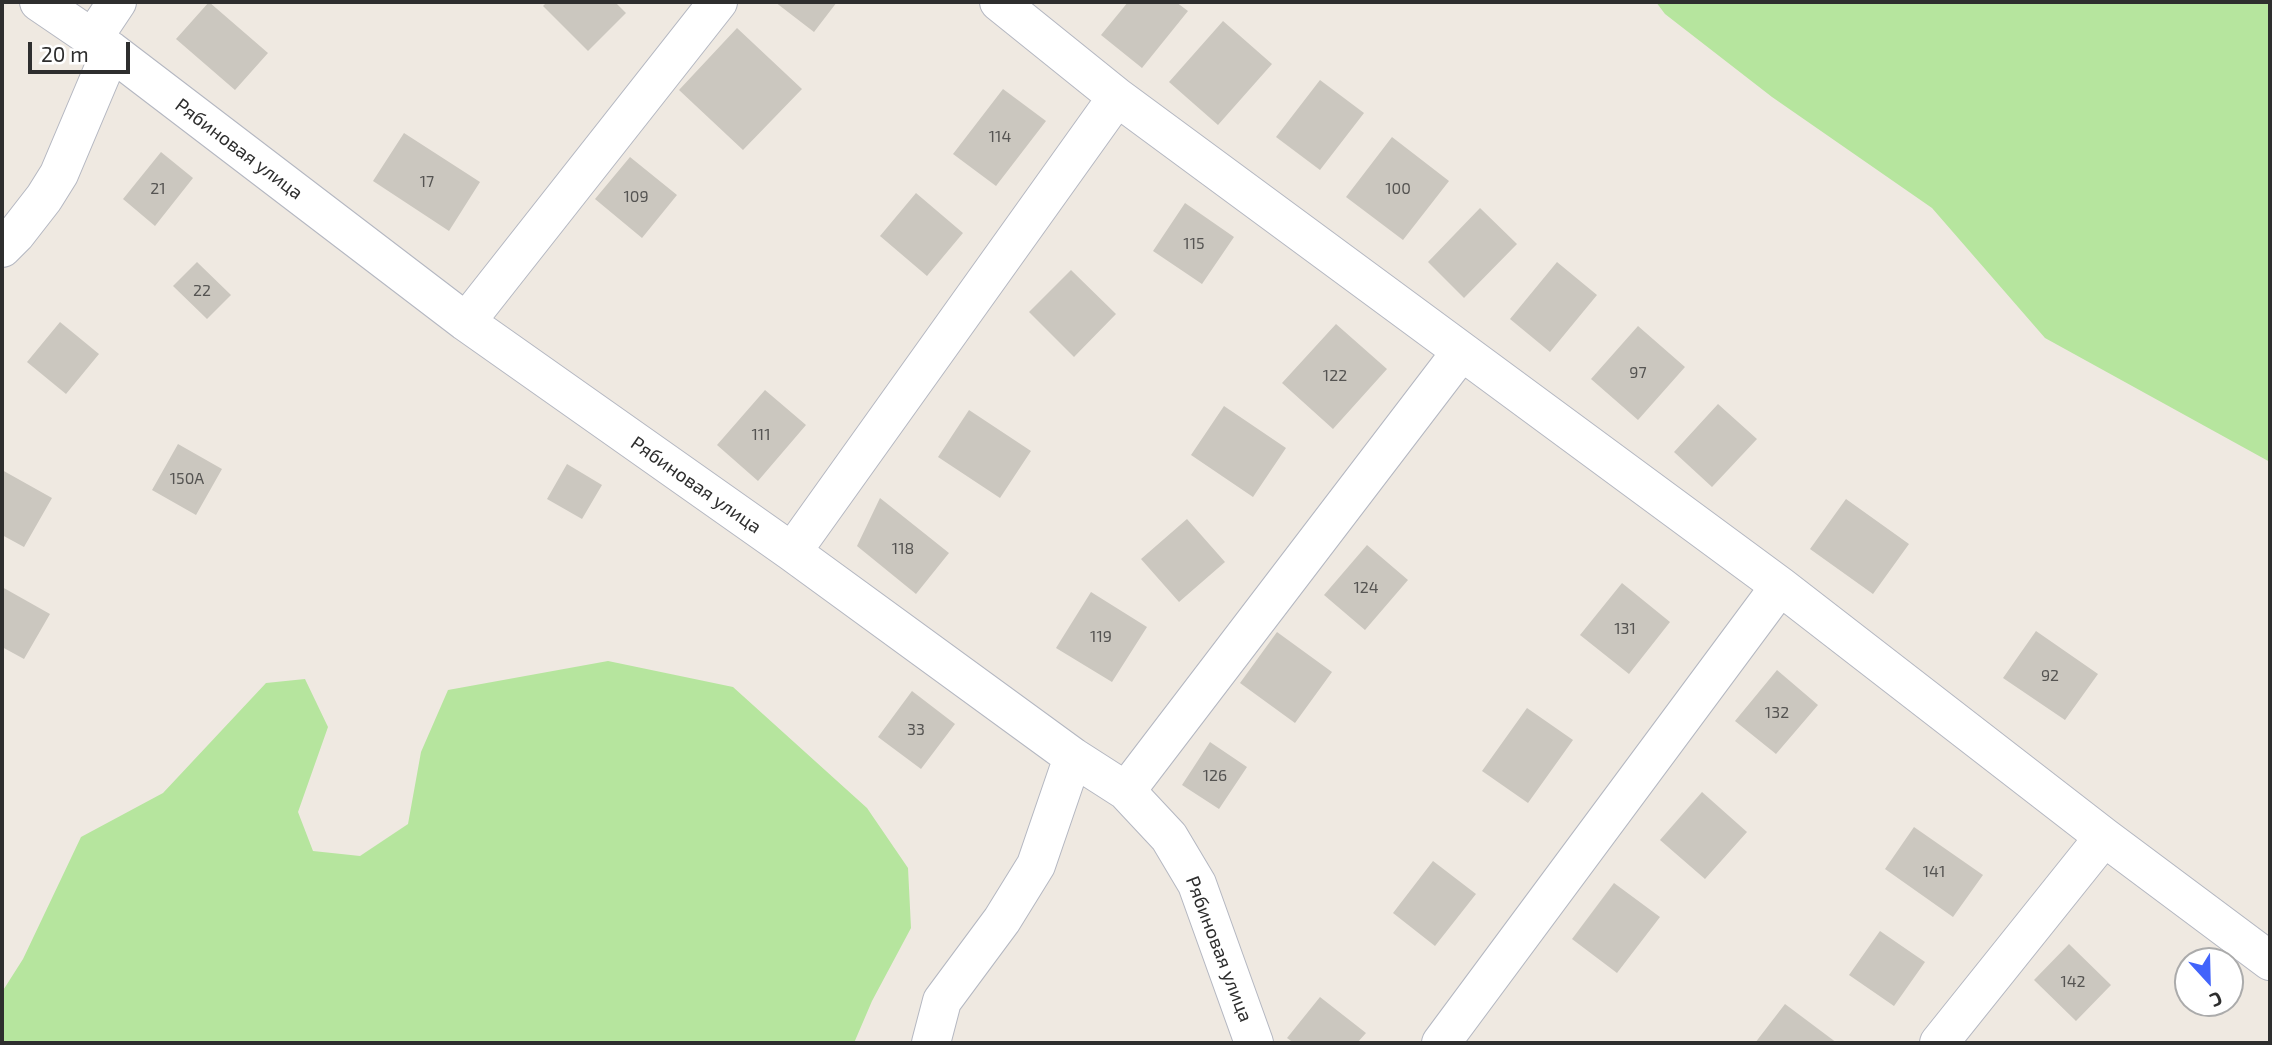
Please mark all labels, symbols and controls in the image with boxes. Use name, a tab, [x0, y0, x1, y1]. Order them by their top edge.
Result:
scale bar	[32, 28, 133, 72]
text: 20 m	[41, 41, 89, 66]
street label: Рябиновая улица	[171, 94, 307, 204]
house number: 114	[989, 127, 1011, 147]
house number: 17	[420, 172, 434, 192]
house number: 21	[150, 179, 166, 199]
house number: 100	[1385, 179, 1411, 199]
house number: 109	[623, 187, 649, 207]
house number: 115	[1183, 234, 1205, 254]
house number: 22	[193, 281, 211, 301]
house number: 97	[1629, 363, 1647, 383]
house number: 122	[1323, 366, 1347, 386]
house number: 111	[751, 425, 771, 445]
street label: Рябиновая улица	[626, 431, 766, 539]
house number: 150А	[170, 469, 204, 489]
house number: 118	[892, 539, 914, 559]
house number: 124	[1353, 578, 1379, 598]
house number: 131	[1614, 619, 1636, 639]
house number: 119	[1090, 627, 1112, 647]
house number: 92	[2041, 666, 2059, 686]
house number: 132	[1765, 703, 1789, 723]
house number: 33	[907, 720, 925, 740]
house number: 126	[1203, 766, 1227, 786]
house number: 141	[1923, 862, 1945, 882]
street label: Рябиновая улица	[1181, 873, 1257, 1025]
north arrow	[2174, 947, 2244, 1017]
house number: 142	[2060, 972, 2086, 992]
text: С	[2207, 987, 2226, 1013]

